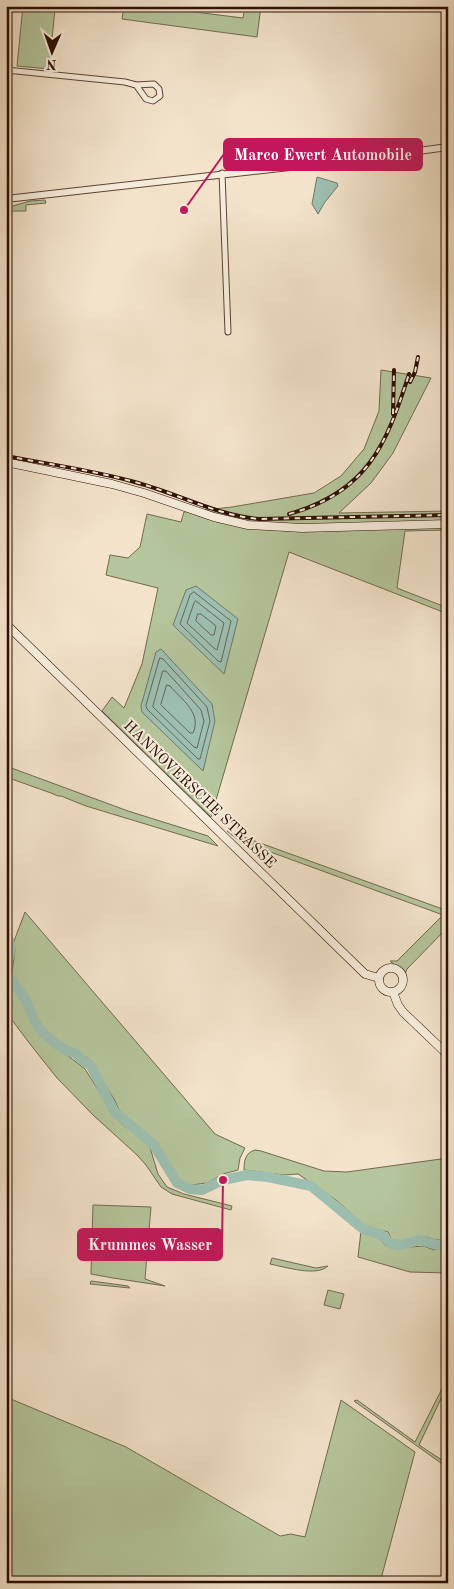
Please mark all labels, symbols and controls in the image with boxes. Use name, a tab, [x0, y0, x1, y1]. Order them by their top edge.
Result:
north arrow	[28, 28, 78, 78]
text: N	[46, 57, 57, 71]
callout: Marco Ewert Automobile	[224, 139, 422, 170]
text: Marco Ewert Automobile	[234, 148, 412, 164]
street label: HANNOVERSCHE STRASSE	[120, 718, 278, 872]
callout: Krummes Wasser	[78, 1229, 222, 1260]
text: Krummes Wasser	[88, 1238, 212, 1254]

